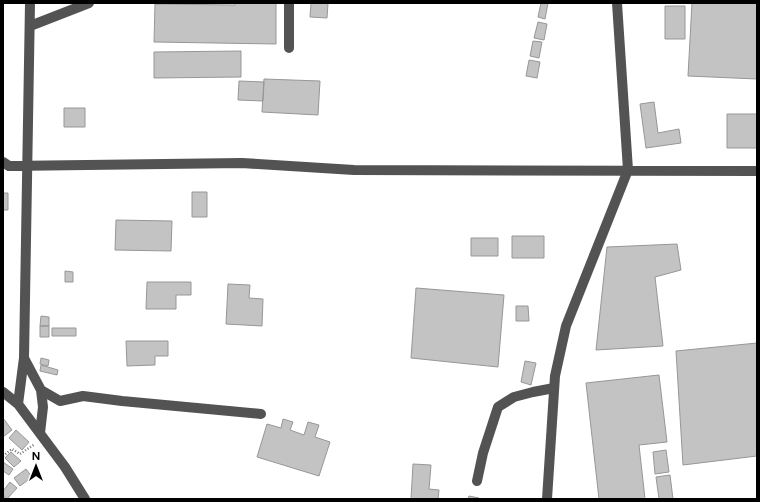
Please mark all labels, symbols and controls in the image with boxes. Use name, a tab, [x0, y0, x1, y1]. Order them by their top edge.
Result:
north arrow	[16, 446, 56, 486]
text: N	[32, 450, 40, 463]

